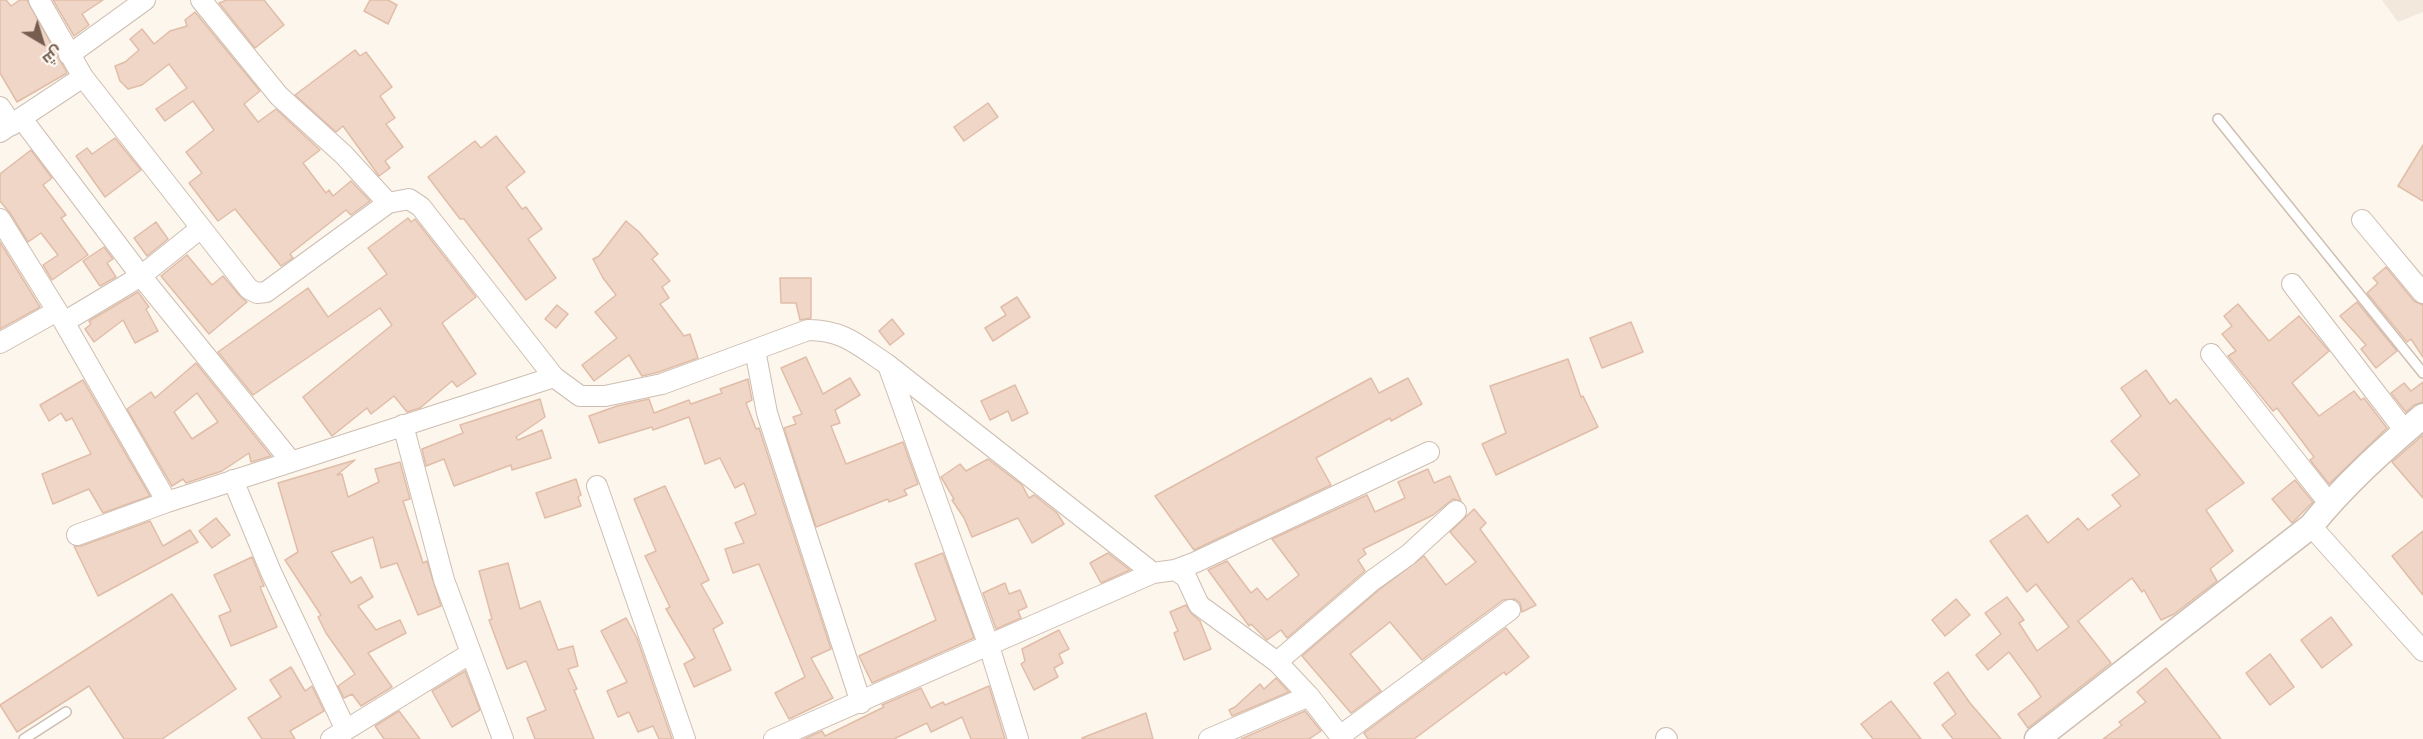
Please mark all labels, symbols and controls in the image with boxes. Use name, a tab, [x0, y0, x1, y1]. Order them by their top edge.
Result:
north arrow	[12, 12, 72, 72]
text: ش	[39, 42, 67, 70]

